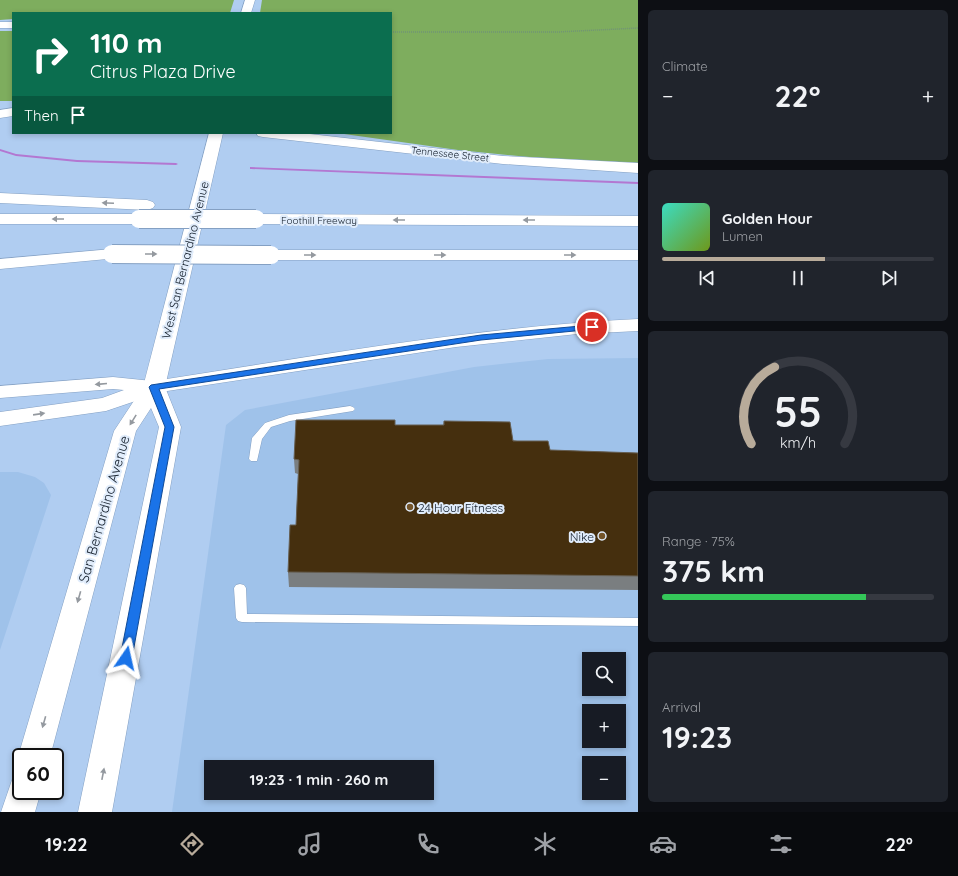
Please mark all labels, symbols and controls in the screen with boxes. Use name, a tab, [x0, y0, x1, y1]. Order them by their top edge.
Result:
text: 110 m	[90, 25, 163, 60]
icon: right	[24, 28, 76, 80]
text: Climate	[662, 58, 708, 74]
text: Citrus Plaza Drive	[90, 60, 236, 83]
text: 22°	[775, 77, 820, 115]
text: −	[662, 82, 673, 110]
text: +	[922, 82, 934, 110]
icon: arrive	[67, 104, 89, 126]
text: Then	[24, 106, 59, 125]
street label: Tennessee Street	[410, 143, 490, 165]
street label: West San Bernardino Avenue	[158, 180, 212, 340]
one-way arrow	[102, 200, 114, 207]
text: Golden Hour	[722, 209, 813, 228]
street label: Foothill Freeway	[281, 214, 357, 227]
one-way arrow	[51, 216, 64, 222]
one-way arrow	[392, 217, 405, 223]
one-way arrow	[522, 217, 535, 223]
text: Lumen	[722, 228, 763, 244]
one-way arrow	[145, 251, 158, 257]
one-way arrow	[304, 252, 317, 258]
one-way arrow	[434, 252, 447, 258]
one-way arrow	[564, 252, 577, 258]
icon: previous	[696, 267, 718, 289]
icon: pause	[787, 267, 809, 289]
icon: next	[878, 267, 900, 289]
pin	[575, 310, 609, 344]
icon: arrive	[581, 316, 603, 338]
one-way arrow	[95, 380, 107, 387]
text: 55	[774, 385, 822, 437]
one-way arrow	[33, 411, 45, 417]
one-way arrow	[129, 415, 137, 425]
street label: San Bernardino Avenue	[74, 433, 134, 585]
text: km/h	[780, 434, 816, 452]
place label: 24 Hour Fitness	[418, 500, 503, 515]
marker: 24 Hour Fitness	[405, 502, 415, 512]
place label: Nike	[570, 529, 594, 544]
marker: Nike	[597, 531, 607, 541]
text: Range · 75%	[662, 533, 735, 549]
text: 375 km	[662, 552, 765, 590]
one-way arrow	[76, 591, 82, 603]
position arrow	[105, 637, 147, 679]
map controls	[582, 652, 626, 800]
button: search	[582, 652, 626, 696]
text: Arrival	[662, 699, 701, 715]
button: +	[582, 704, 626, 748]
one-way arrow	[41, 717, 47, 729]
text: 19:23	[662, 718, 732, 756]
speed limit sign: 60	[12, 748, 64, 800]
button: −	[582, 756, 626, 800]
one-way arrow	[100, 768, 106, 780]
text: 19:23 · 1 min · 260 m	[250, 770, 388, 789]
icon: directions	[178, 830, 206, 858]
icon: music	[296, 830, 324, 858]
icon: phone	[414, 830, 442, 858]
icon: climate	[531, 830, 559, 858]
icon: car	[649, 830, 677, 858]
icon: filters	[767, 830, 795, 858]
text: 19:22	[45, 833, 88, 856]
text: 22°	[885, 833, 913, 856]

